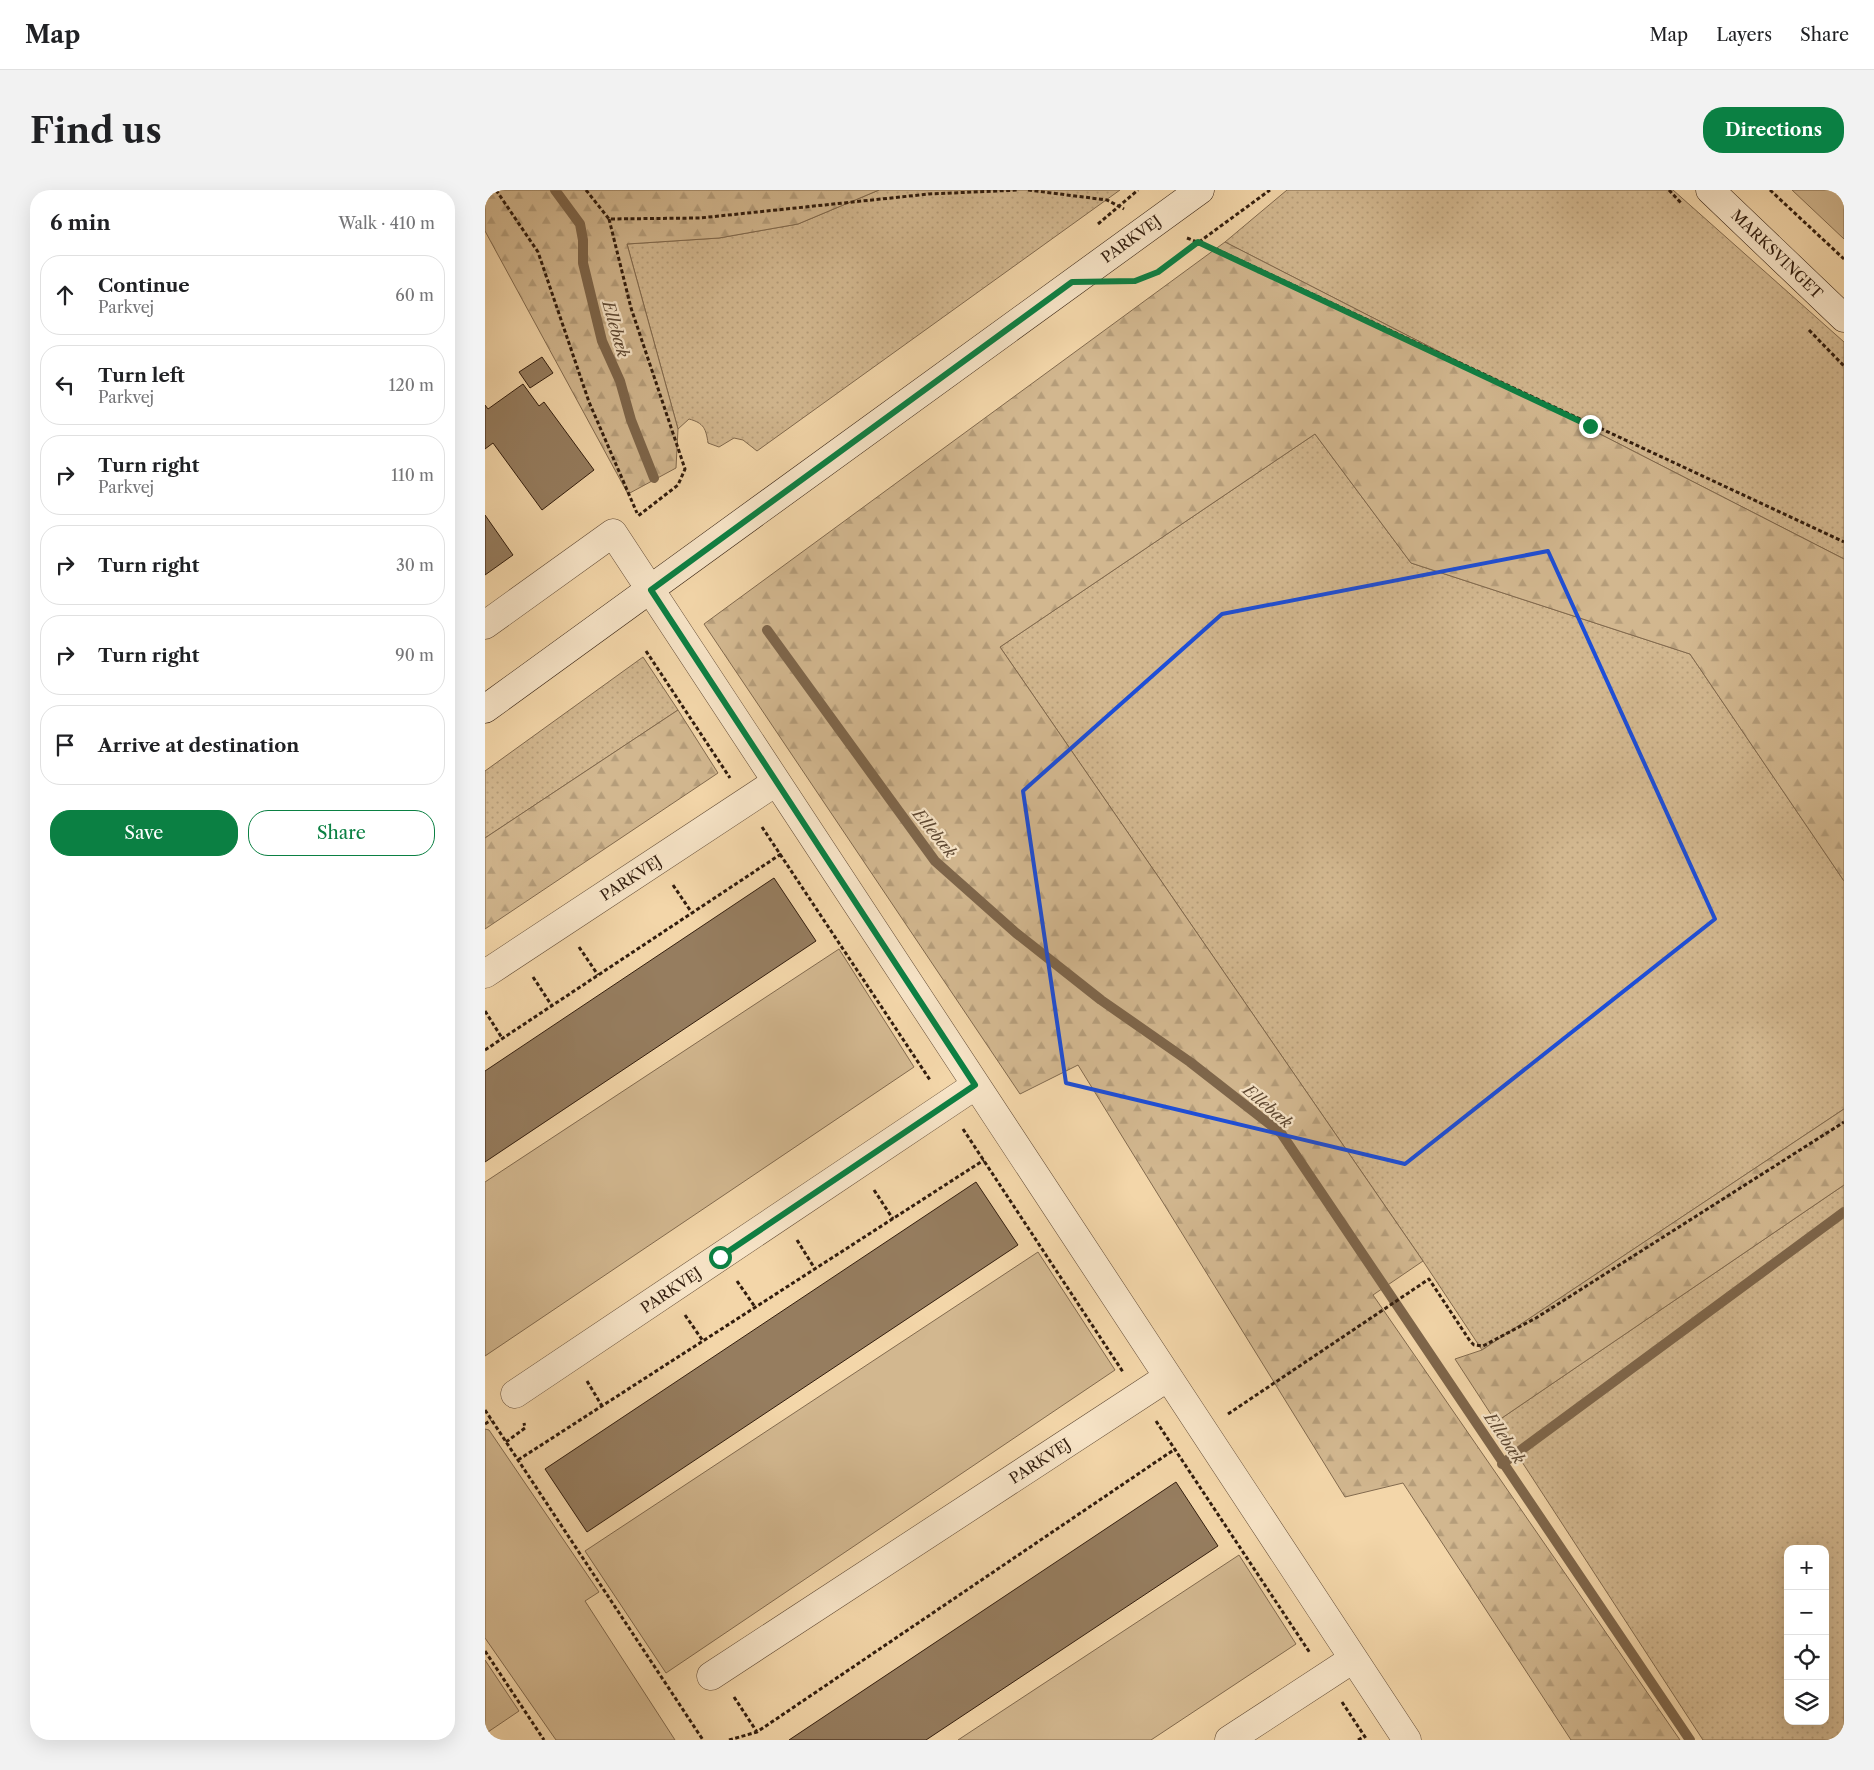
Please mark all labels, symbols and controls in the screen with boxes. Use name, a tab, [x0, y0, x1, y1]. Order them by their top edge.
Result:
text: Map	[25, 20, 80, 49]
text: Map	[1650, 24, 1688, 46]
text: Layers	[1716, 24, 1772, 46]
text: Share	[1800, 24, 1849, 46]
button: Directions	[1703, 107, 1844, 153]
text: Find us	[30, 109, 162, 152]
street label: MARKSVINGET	[1727, 205, 1827, 303]
text: 6 min	[50, 210, 111, 235]
street label: PARKVEJ	[1097, 211, 1165, 267]
text: Walk · 410 m	[338, 213, 435, 233]
text: Continue	[98, 274, 190, 297]
icon: ahead	[51, 281, 79, 309]
text: 60 m	[395, 285, 434, 305]
water label: Ellebæk	[598, 296, 634, 360]
text: Parkvej	[98, 297, 154, 317]
text: Turn left	[98, 364, 185, 387]
icon: left	[51, 371, 79, 399]
text: 120 m	[389, 375, 434, 395]
text: Parkvej	[98, 387, 154, 407]
route end	[1579, 415, 1602, 438]
text: Turn right	[98, 454, 199, 477]
icon: right	[51, 461, 79, 489]
text: 110 m	[391, 465, 434, 485]
text: Parkvej	[98, 477, 154, 497]
icon: right	[51, 551, 79, 579]
text: Turn right	[98, 554, 199, 577]
text: 30 m	[396, 555, 434, 575]
icon: right	[51, 641, 79, 669]
text: Turn right	[98, 644, 199, 667]
text: 90 m	[395, 645, 434, 665]
icon: arrive	[51, 731, 79, 759]
text: Arrive at destination	[98, 734, 299, 757]
water label: Ellebæk	[908, 803, 961, 862]
button: Save	[50, 810, 238, 856]
button: Share	[248, 810, 435, 856]
street label: PARKVEJ	[597, 851, 665, 905]
water label: Ellebæk	[1238, 1078, 1297, 1133]
route start	[709, 1246, 732, 1269]
street label: PARKVEJ	[637, 1263, 705, 1317]
water label: Ellebæk	[1479, 1407, 1530, 1468]
street label: PARKVEJ	[1006, 1434, 1074, 1488]
map controls	[1784, 1545, 1829, 1725]
button: +	[1784, 1545, 1829, 1590]
button: −	[1784, 1590, 1829, 1635]
button: locate	[1784, 1635, 1829, 1680]
button: layers	[1784, 1680, 1829, 1725]

